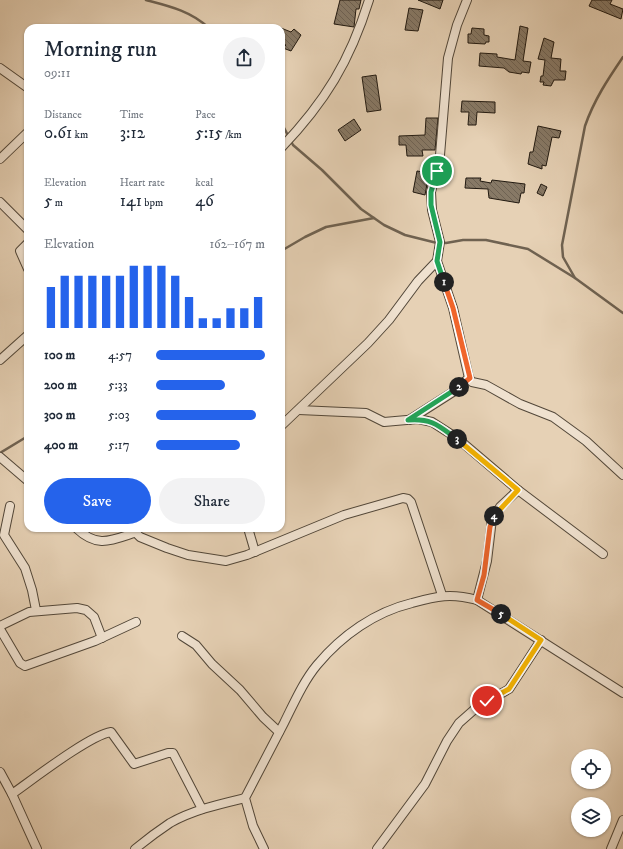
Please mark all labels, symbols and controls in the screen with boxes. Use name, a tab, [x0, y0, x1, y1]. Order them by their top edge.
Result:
text: Morning run	[44, 36, 157, 63]
button: share	[223, 37, 265, 79]
text: 09:11	[44, 65, 70, 81]
text: Distance	[44, 108, 82, 122]
text: Time	[120, 108, 144, 122]
text: Pace	[195, 108, 216, 122]
text: 0.61	[44, 122, 72, 144]
text: 3:12	[120, 122, 145, 144]
text: 5:15	[195, 122, 223, 144]
text: km	[72, 128, 88, 142]
text: /km	[223, 128, 242, 142]
pin	[420, 154, 454, 188]
icon: arrive	[426, 160, 448, 182]
text: Elevation	[44, 176, 87, 190]
text: Heart rate	[120, 176, 165, 190]
text: kcal	[195, 176, 213, 190]
text: 5	[44, 190, 52, 212]
text: 141	[120, 190, 142, 212]
text: 46	[195, 190, 214, 212]
text: m	[52, 196, 63, 210]
text: bpm	[142, 196, 163, 210]
text: Elevation	[44, 236, 94, 252]
text: 162–167 m	[209, 236, 265, 252]
pin: 1	[434, 272, 454, 292]
text: 1	[442, 275, 446, 289]
text: 100 m	[44, 347, 75, 363]
text: 4:57	[108, 347, 132, 363]
text: 200 m	[44, 377, 77, 393]
text: 5:33	[108, 377, 128, 393]
pin: 2	[449, 377, 469, 397]
text: 2	[456, 380, 462, 394]
text: 300 m	[44, 407, 75, 423]
text: 5:03	[108, 407, 130, 423]
pin: 3	[447, 429, 467, 449]
text: 3	[455, 432, 459, 446]
text: 400 m	[44, 437, 78, 453]
text: 5:17	[108, 437, 129, 453]
button: Save	[44, 478, 151, 524]
button: Share	[159, 478, 265, 524]
pin: 4	[484, 506, 504, 526]
text: 4	[491, 509, 497, 523]
pin: 5	[491, 604, 511, 624]
text: 5	[498, 607, 504, 621]
pin	[470, 684, 504, 718]
icon: check	[476, 690, 498, 712]
map controls	[571, 749, 611, 837]
button: locate	[571, 749, 611, 789]
button: layers	[571, 797, 611, 837]

